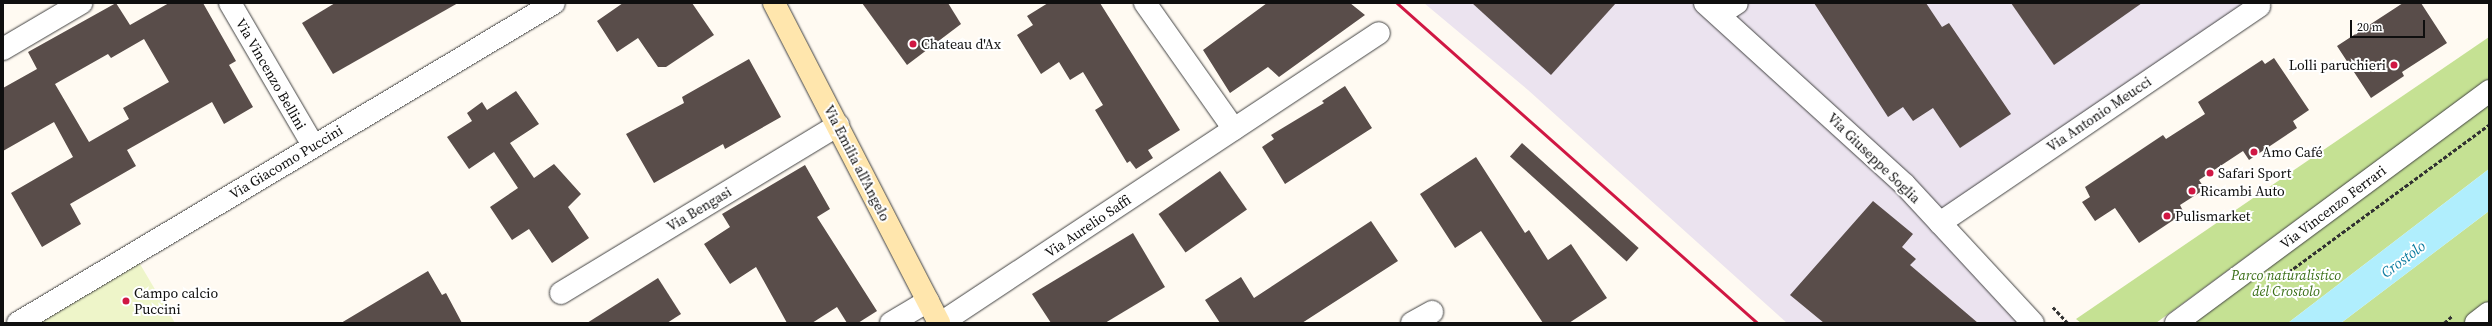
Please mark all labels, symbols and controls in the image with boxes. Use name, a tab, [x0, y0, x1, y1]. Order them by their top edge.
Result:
scale bar	[2352, 12, 2427, 38]
street label: Via Vincenzo Bellini	[232, 15, 310, 133]
text: 20 m	[2357, 19, 2383, 35]
place label: Chateau d'Ax	[921, 36, 1001, 52]
marker: Chateau d'Ax	[908, 39, 918, 49]
place label: Lolli paruchieri	[2289, 57, 2386, 73]
marker: Lolli paruchieri	[2389, 60, 2399, 70]
street label: Via Antonio Meucci	[2044, 73, 2154, 155]
street label: Via Emilia all'Angelo	[820, 102, 894, 224]
street label: Via Giuseppe Soglia	[1824, 109, 1924, 207]
street label: Via Giacomo Puccini	[226, 122, 346, 202]
place label: Amo Café	[2262, 144, 2323, 160]
marker: Amo Café	[2249, 147, 2259, 157]
street label: Via Vincenzo Ferrari	[2277, 162, 2389, 252]
place label: Safari Sport	[2218, 165, 2291, 181]
marker: Safari Sport	[2205, 168, 2215, 178]
street label: Via Bengasi	[664, 183, 734, 235]
place label: Ricambi Auto	[2200, 183, 2285, 199]
marker: Ricambi Auto	[2187, 186, 2197, 196]
street label: Via Aurelio Saffi	[1042, 191, 1134, 261]
place label: Pulismarket	[2175, 208, 2250, 224]
marker: Pulismarket	[2162, 211, 2172, 221]
water label: Crostolo	[2377, 237, 2429, 281]
park label: Parco naturalistico del Crostolo	[2231, 267, 2341, 300]
place label: Campo calcio Puccini	[134, 285, 218, 318]
marker: Campo calcio Puccini	[121, 296, 131, 306]

